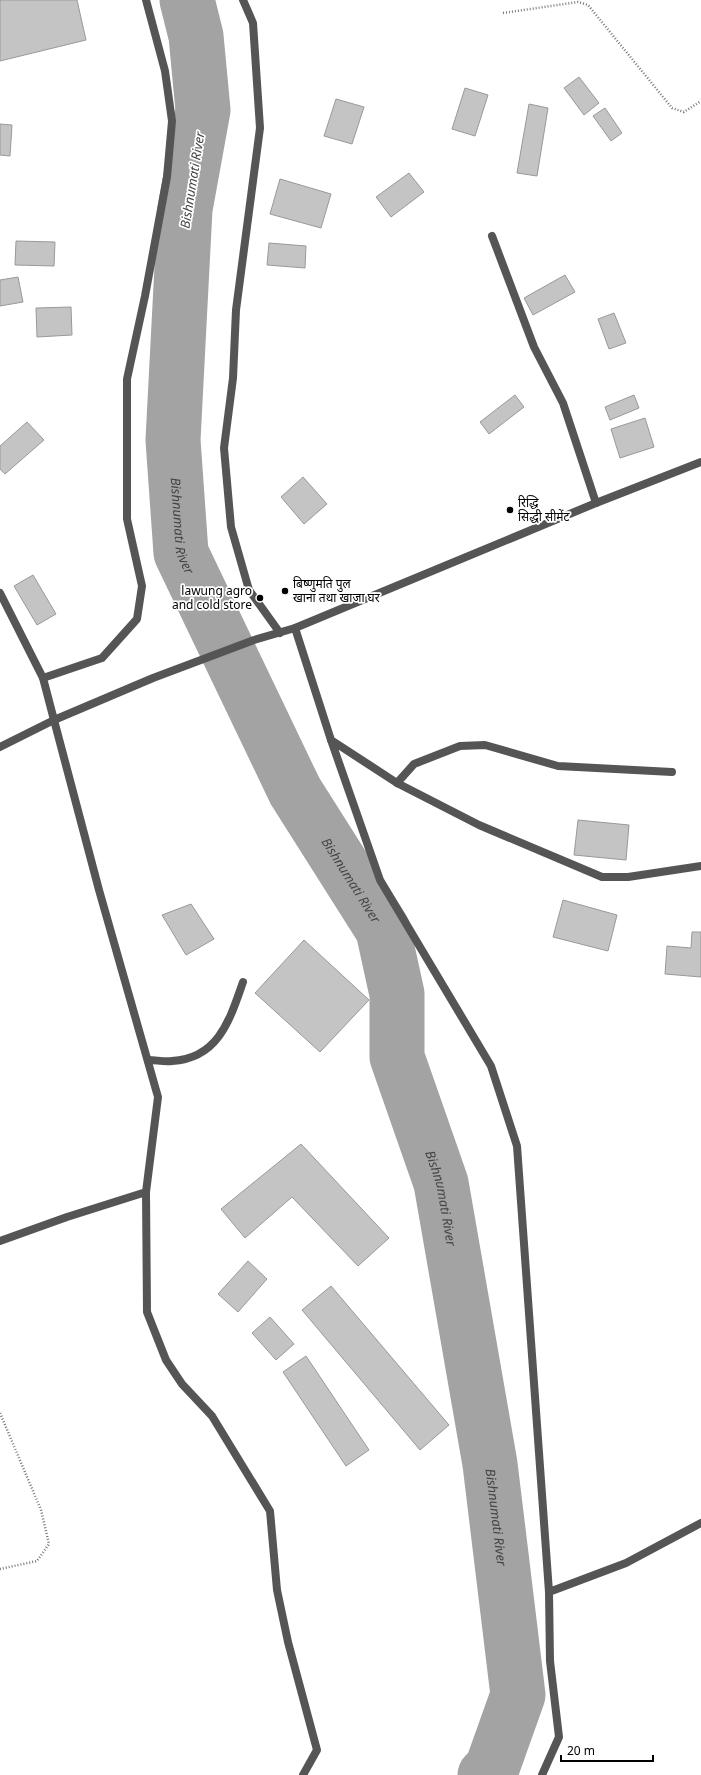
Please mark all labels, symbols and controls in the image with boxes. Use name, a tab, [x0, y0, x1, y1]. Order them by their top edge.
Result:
water label: Bishnumati River	[175, 130, 209, 230]
water label: Bishnumati River	[167, 477, 199, 578]
place label: रिद्धि सिद्धी सीमेंट	[518, 494, 570, 525]
marker: रिद्धि सिद्धी सीमेंट	[505, 505, 515, 515]
place label: बिष्णुमति पुल खाना तथा खाजा घर	[293, 575, 381, 606]
place label: lawung agro and cold store	[172, 582, 252, 613]
marker: बिष्णुमति पुल खाना तथा खाजा घर	[280, 586, 290, 596]
marker: lawung agro and cold store	[255, 593, 265, 603]
water label: Bishnumati River	[318, 834, 386, 927]
water label: Bishnumati River	[421, 1148, 461, 1248]
water label: Bishnumati River	[482, 1468, 511, 1568]
scale bar	[561, 1737, 653, 1763]
text: 20 m	[567, 1742, 595, 1759]

